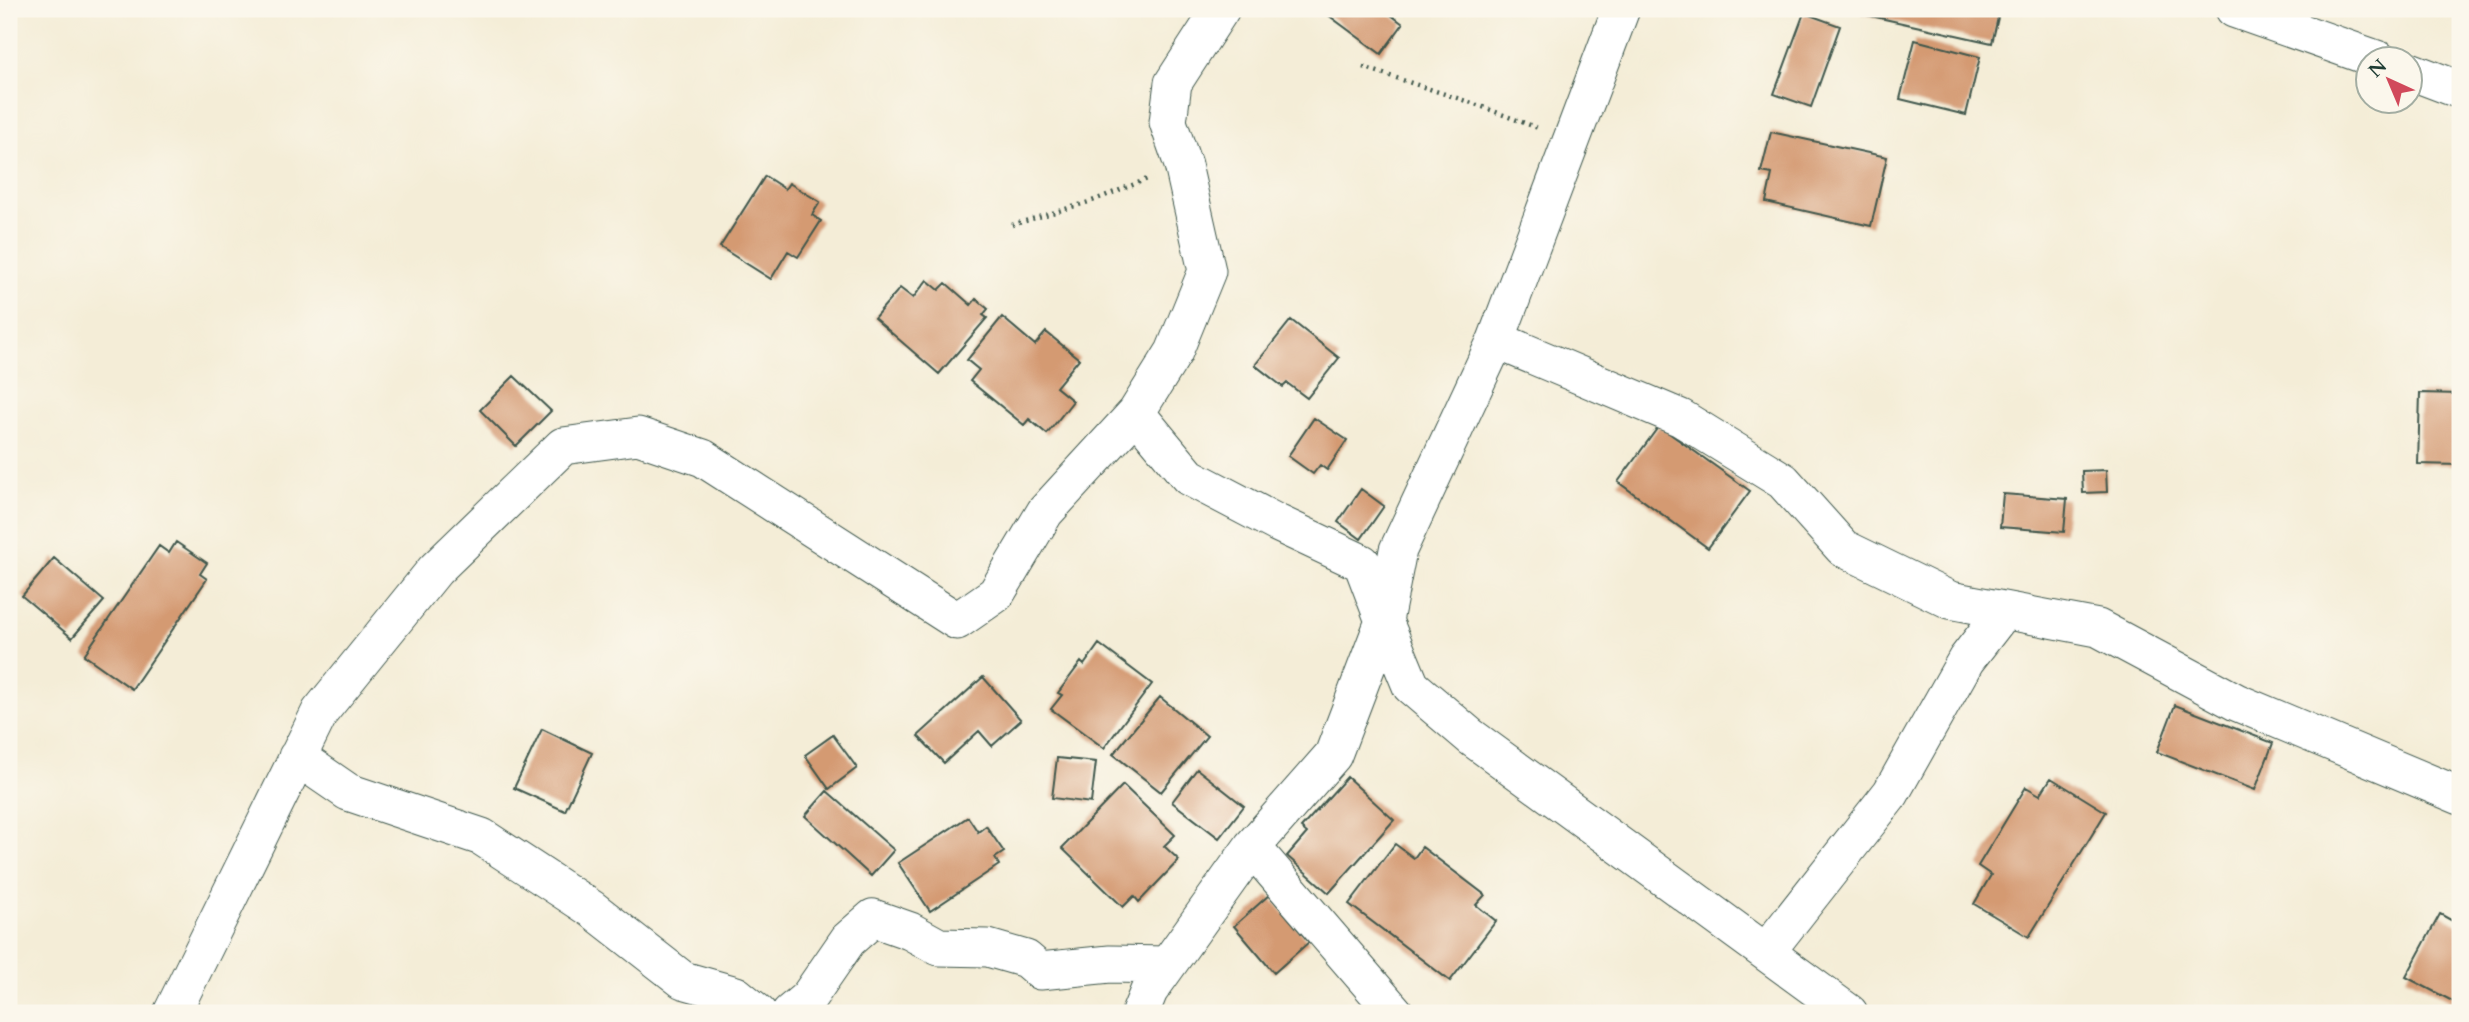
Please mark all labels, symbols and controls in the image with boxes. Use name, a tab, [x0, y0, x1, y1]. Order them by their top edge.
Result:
north arrow	[2354, 46, 2424, 116]
text: N	[2363, 53, 2393, 84]

